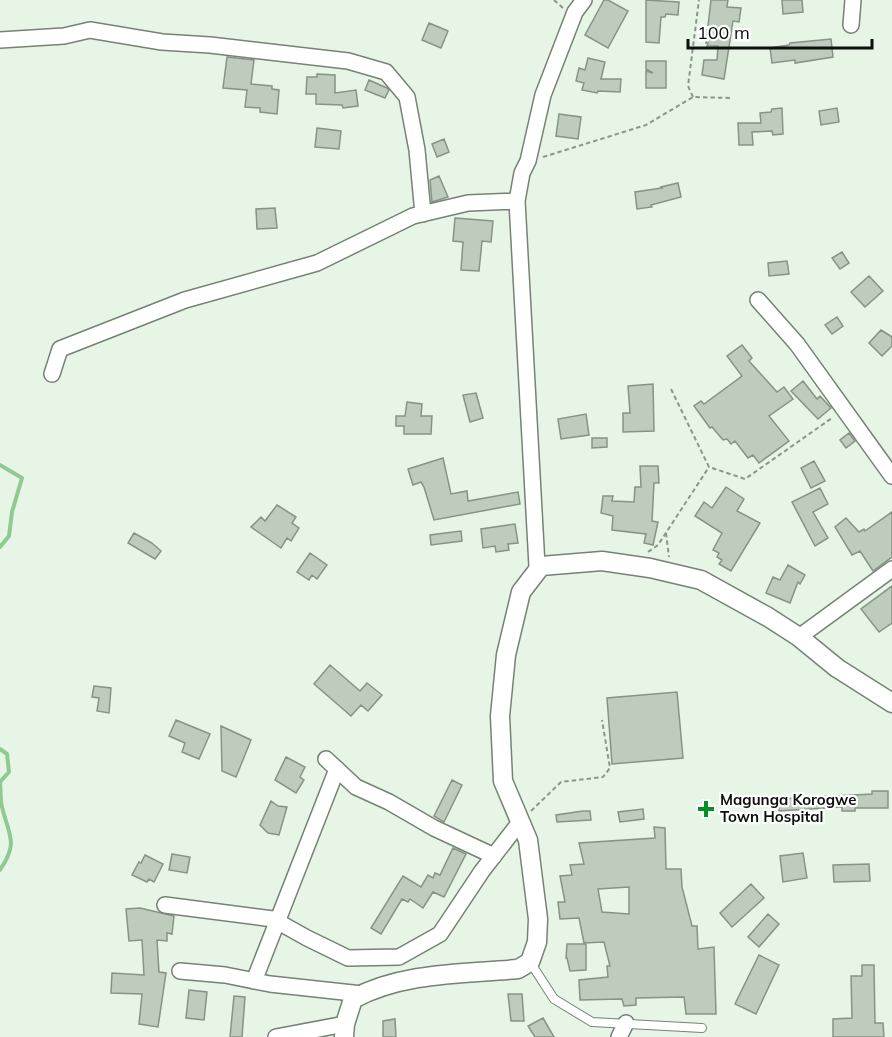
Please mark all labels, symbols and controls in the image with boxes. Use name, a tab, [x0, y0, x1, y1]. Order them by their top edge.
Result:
scale bar	[688, 12, 872, 50]
text: 100 m	[697, 21, 750, 44]
place label: Magunga Korogwe Town Hospital	[720, 790, 856, 826]
marker: Magunga Korogwe Town Hospital	[697, 800, 715, 818]

